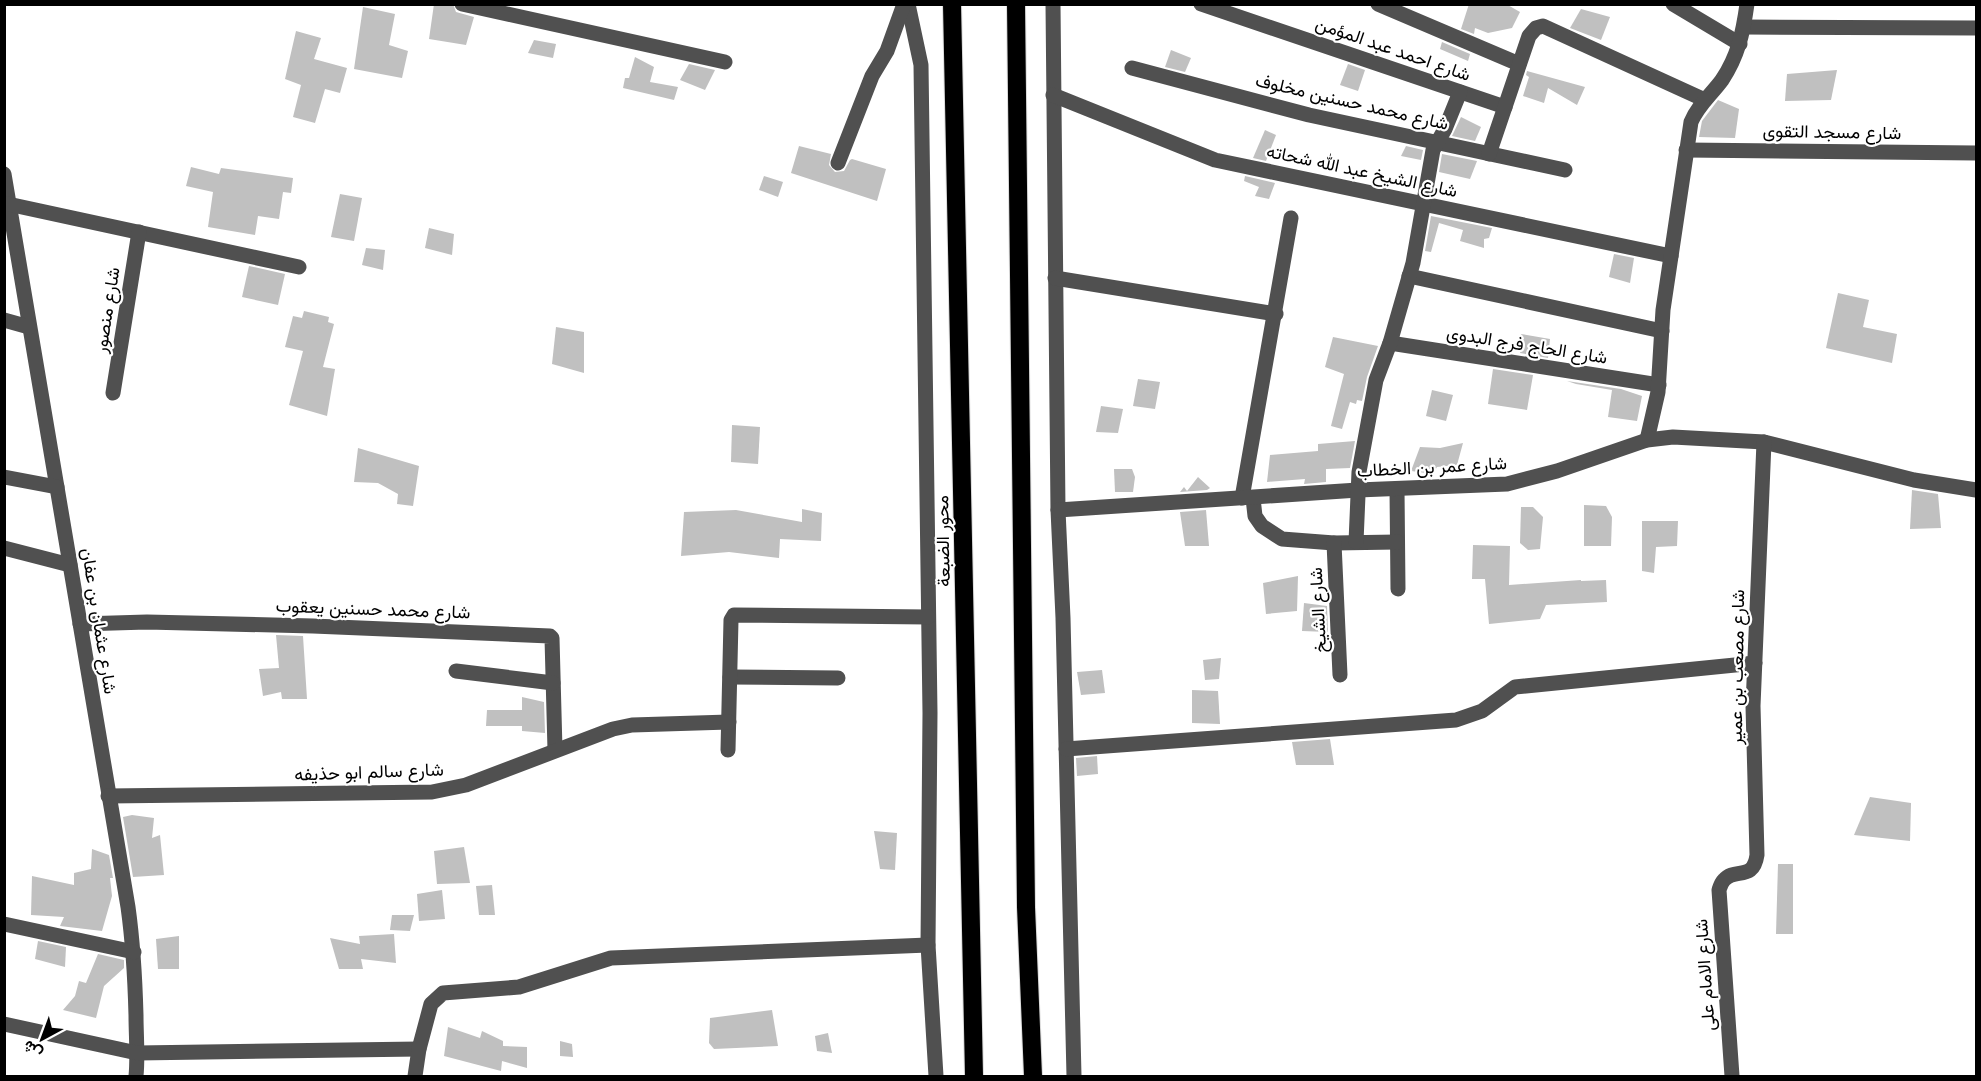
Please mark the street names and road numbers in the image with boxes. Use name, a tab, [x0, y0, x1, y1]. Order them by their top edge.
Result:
street label: شارع احمد عبد المؤمن	[1312, 11, 1474, 87]
street label: شارع محمد حسنين مخلوف	[1253, 68, 1451, 136]
street label: شارع مسجد التقوى	[1763, 119, 1901, 145]
street label: شارع الشيخ عبد الله شحاته	[1264, 139, 1460, 203]
street label: شارع منصور	[88, 265, 126, 356]
street label: شارع الحاج فرج البدوى	[1445, 320, 1609, 370]
street label: شارع عمر بن الخطاب	[1356, 451, 1508, 483]
street label: محور الضبعة	[930, 495, 955, 587]
street label: شارع عثمان بن عفان	[76, 546, 122, 696]
street label: شارع الشيخ	[1304, 567, 1332, 653]
street label: شارع مصعب بن عمير	[1724, 589, 1750, 746]
street label: شارع محمد حسنين يعقوب	[275, 594, 471, 624]
street label: شارع سالم ابو حذيفه	[294, 757, 444, 787]
street label: شارع الامام على	[1689, 918, 1721, 1032]

